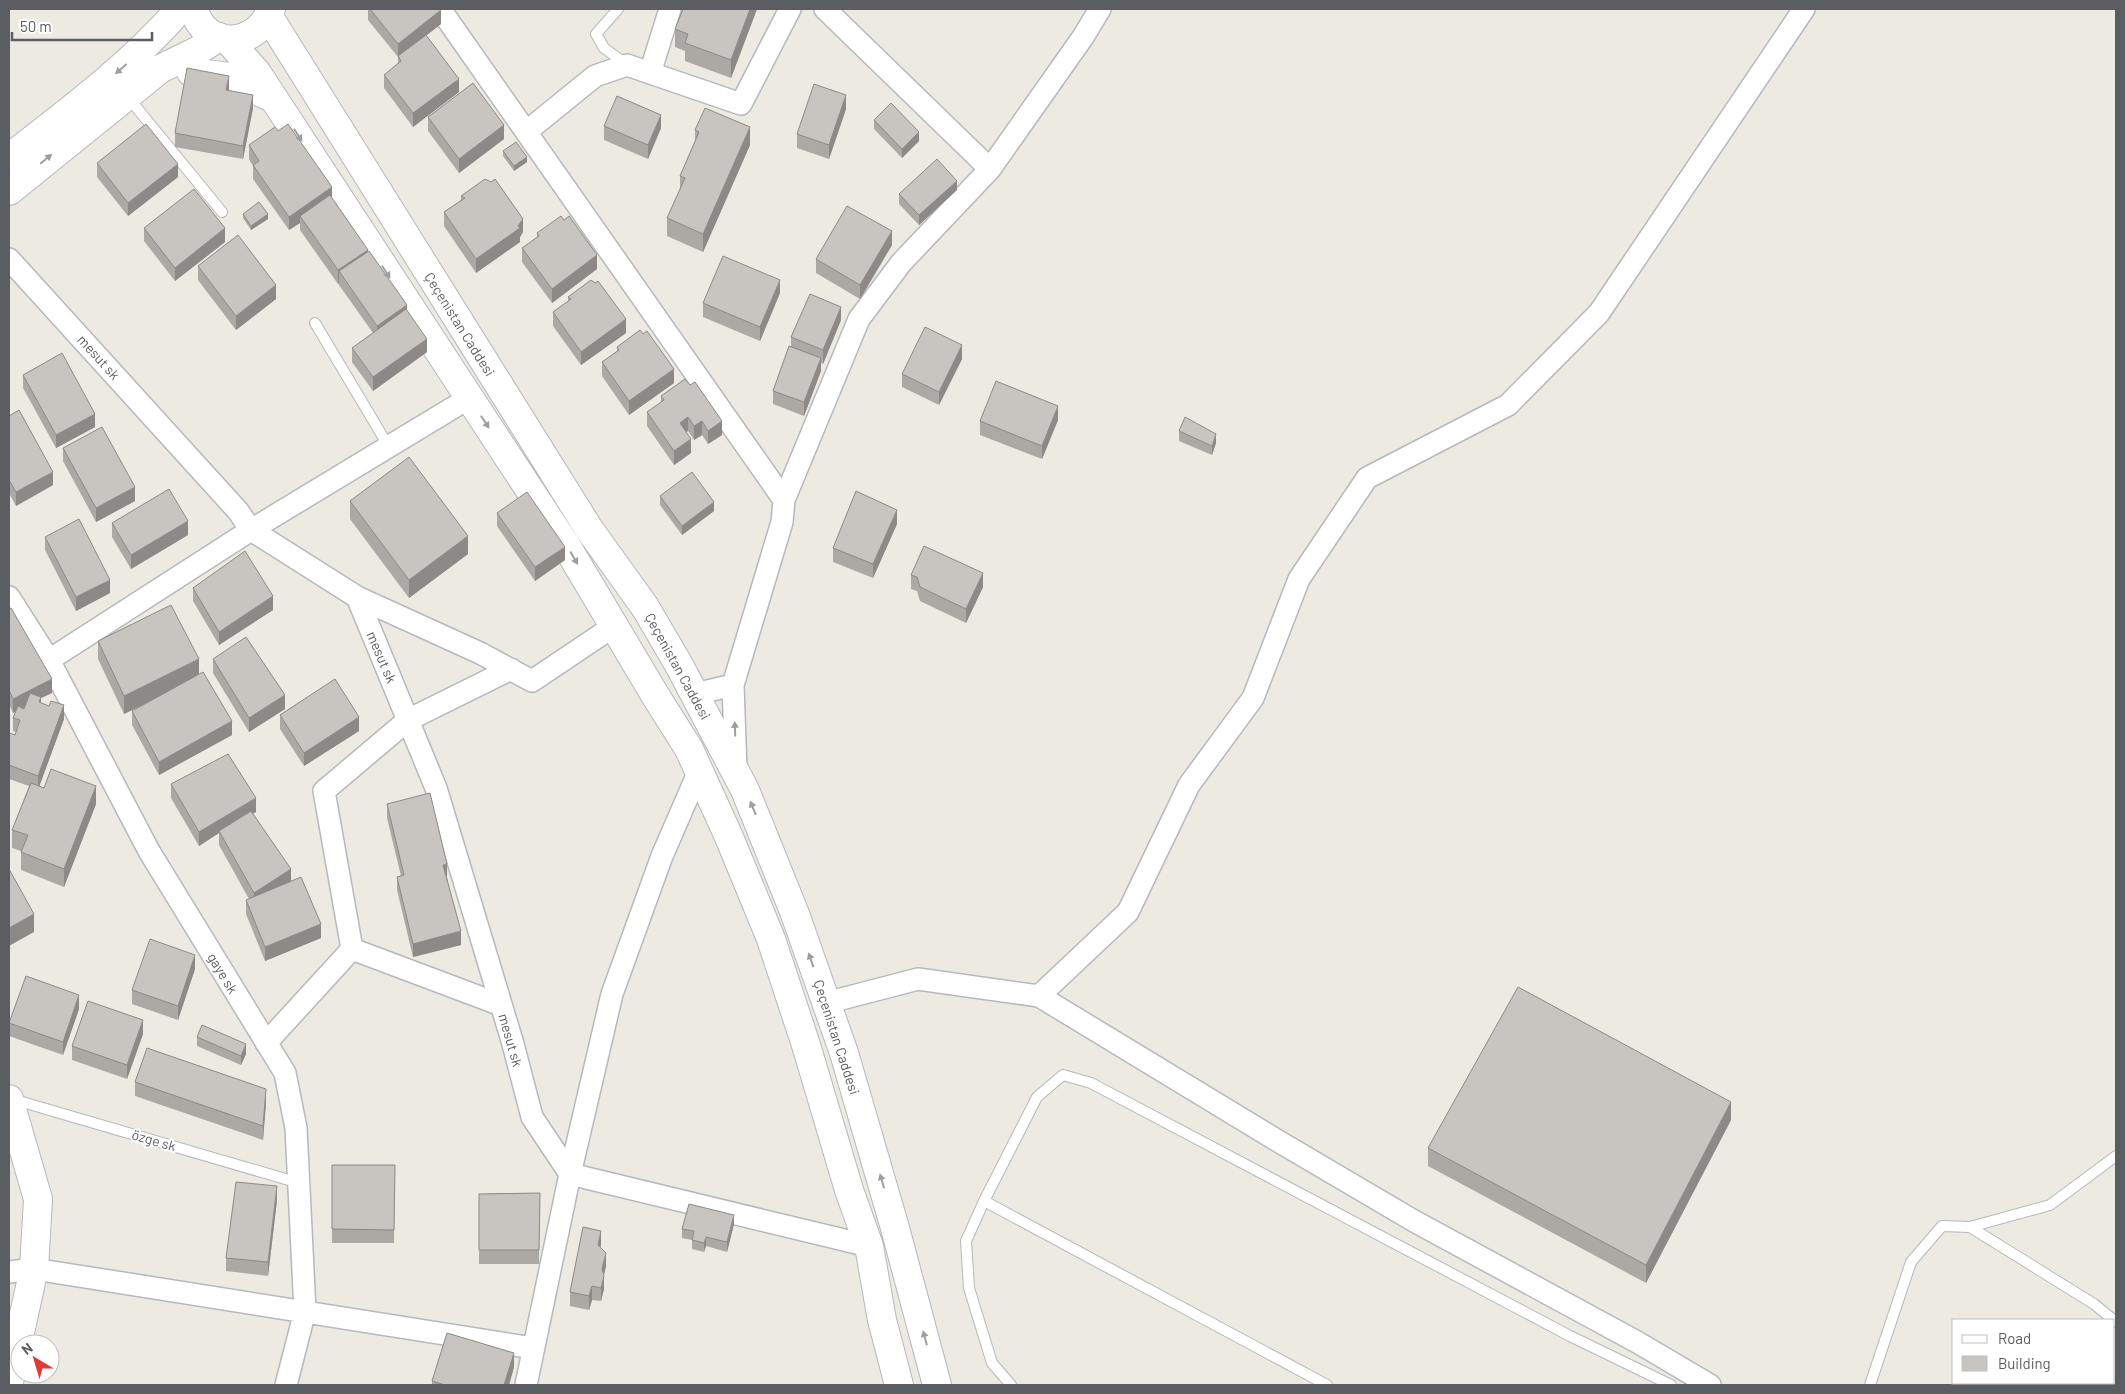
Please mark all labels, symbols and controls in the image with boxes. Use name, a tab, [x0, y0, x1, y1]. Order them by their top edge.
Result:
scale bar	[12, 10, 152, 42]
text: 50 m	[20, 17, 52, 35]
one-way arrow	[115, 63, 128, 74]
one-way arrow	[293, 129, 302, 142]
one-way arrow	[39, 154, 52, 165]
one-way arrow	[382, 265, 391, 278]
street label: Çeçenistan Caddesi	[421, 269, 499, 379]
street label: mesut sk	[74, 331, 124, 383]
one-way arrow	[480, 416, 490, 429]
one-way arrow	[570, 551, 578, 566]
street label: Çeçenistan Caddesi	[642, 610, 714, 722]
street label: mesut sk	[363, 629, 401, 685]
one-way arrow	[730, 721, 738, 737]
one-way arrow	[748, 801, 756, 815]
street label: gaye sk	[204, 949, 242, 997]
one-way arrow	[807, 952, 815, 967]
street label: Çeçenistan Caddesi	[810, 978, 864, 1096]
street label: mesut sk	[495, 1011, 527, 1069]
street label: özge sk	[130, 1126, 178, 1154]
one-way arrow	[877, 1174, 885, 1189]
legend	[1952, 1319, 2115, 1384]
text: Road	[1998, 1329, 2031, 1347]
one-way arrow	[921, 1330, 929, 1345]
north arrow	[10, 1334, 60, 1384]
text: N	[18, 1339, 36, 1358]
text: Building	[1998, 1354, 2051, 1372]

